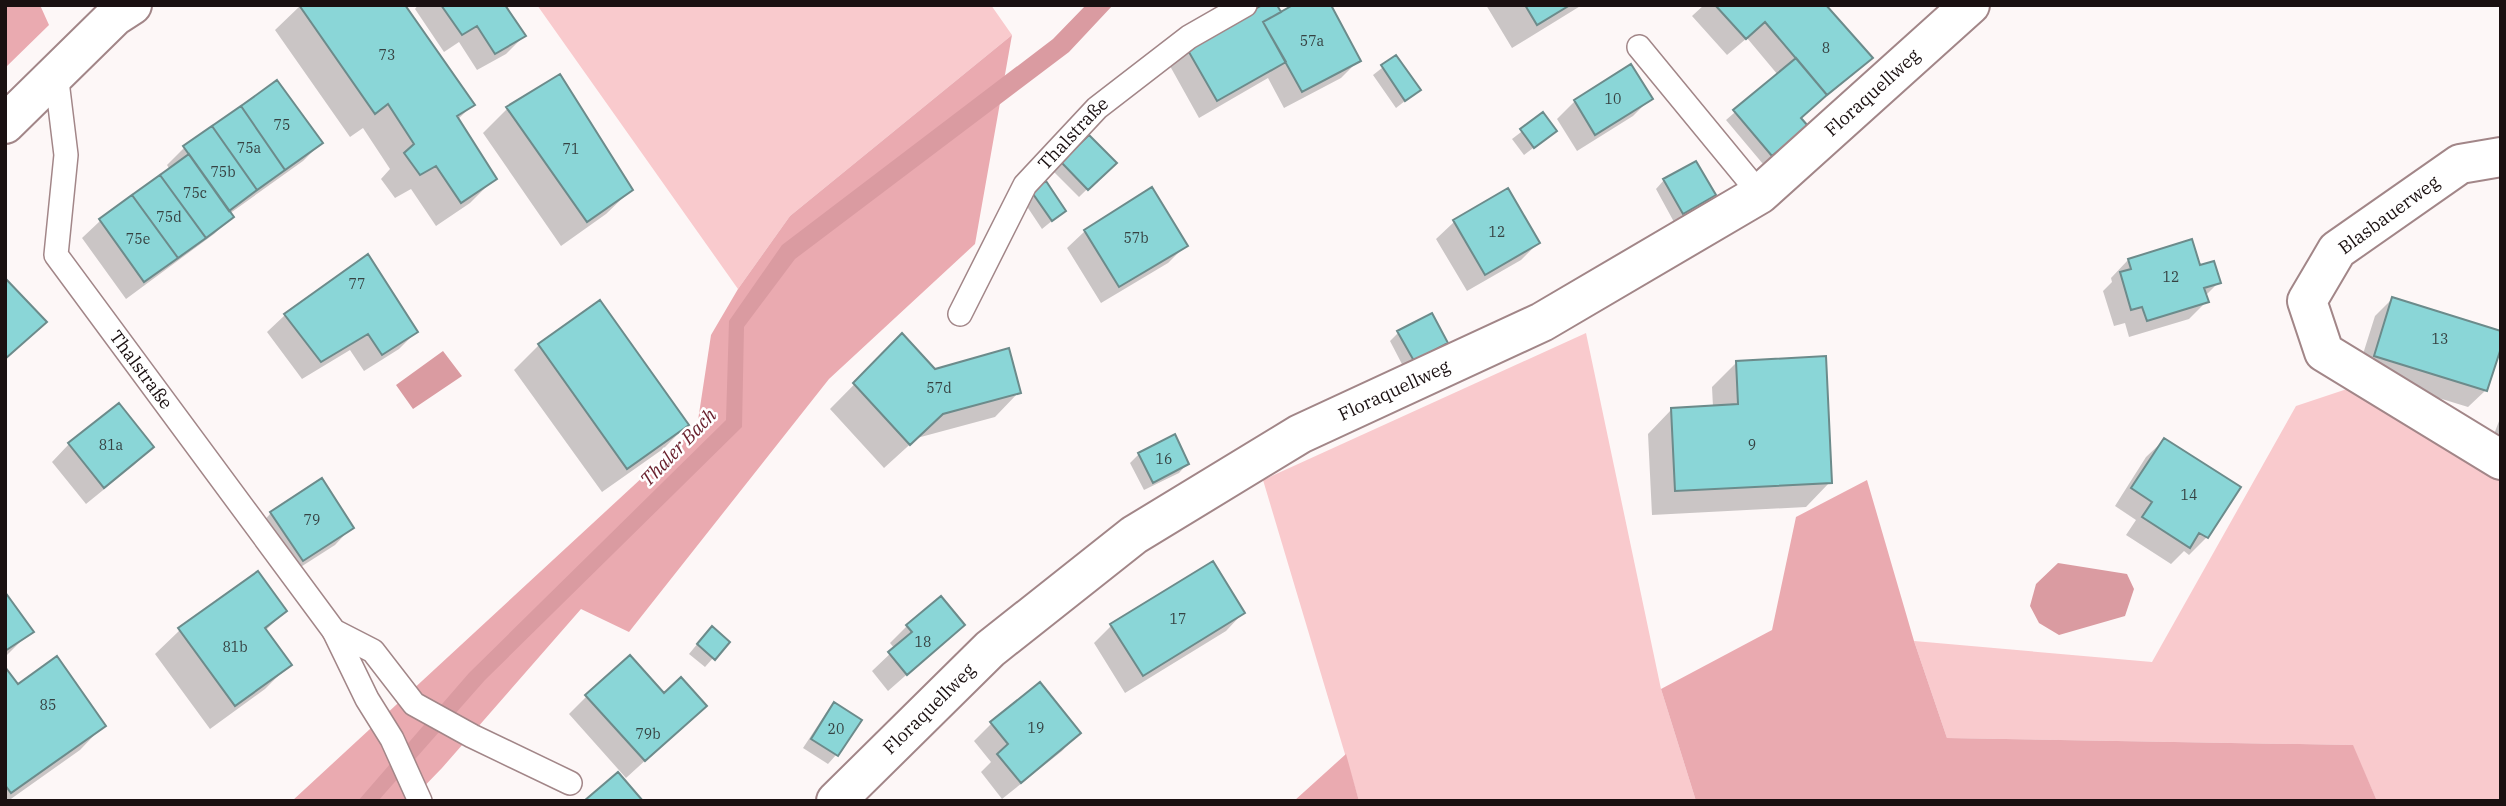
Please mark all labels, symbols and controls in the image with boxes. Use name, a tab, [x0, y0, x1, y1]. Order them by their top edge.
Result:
house number: 57a	[1300, 32, 1325, 50]
house number: 8	[1822, 39, 1830, 57]
street label: Floraquellweg	[1820, 44, 1925, 141]
house number: 73	[379, 46, 395, 64]
house number: 10	[1605, 90, 1621, 108]
street label: Thalstraße	[1033, 92, 1113, 175]
house number: 75	[274, 116, 290, 134]
house number: 75a	[237, 139, 262, 157]
house number: 71	[563, 140, 579, 158]
house number: 75b	[210, 163, 236, 181]
street label: Blasbauerweg	[2334, 170, 2444, 259]
house number: 75c	[183, 184, 207, 202]
house number: 75d	[156, 208, 182, 226]
house number: 12	[1489, 223, 1505, 241]
house number: 57b	[1123, 229, 1149, 247]
house number: 75e	[126, 230, 150, 248]
house number: 12	[2163, 268, 2179, 286]
house number: 77	[349, 275, 365, 293]
street label: Thalstraße	[105, 326, 178, 414]
house number: 13	[2432, 330, 2448, 348]
street label: Floraquellweg	[1334, 354, 1453, 426]
house number: 57d	[926, 379, 952, 397]
water label: Thaler Bach	[635, 403, 721, 491]
house number: 81a	[99, 436, 124, 454]
house number: 9	[1748, 436, 1756, 454]
house number: 16	[1156, 450, 1172, 468]
house number: 14	[2181, 486, 2197, 504]
house number: 79	[304, 511, 320, 529]
house number: 17	[1170, 610, 1186, 628]
house number: 18	[915, 633, 931, 651]
house number: 81b	[222, 638, 248, 656]
street label: Floraquellweg	[878, 658, 980, 759]
house number: 85	[40, 696, 56, 714]
house number: 19	[1028, 719, 1044, 737]
house number: 20	[828, 720, 844, 738]
house number: 79b	[635, 725, 661, 743]

